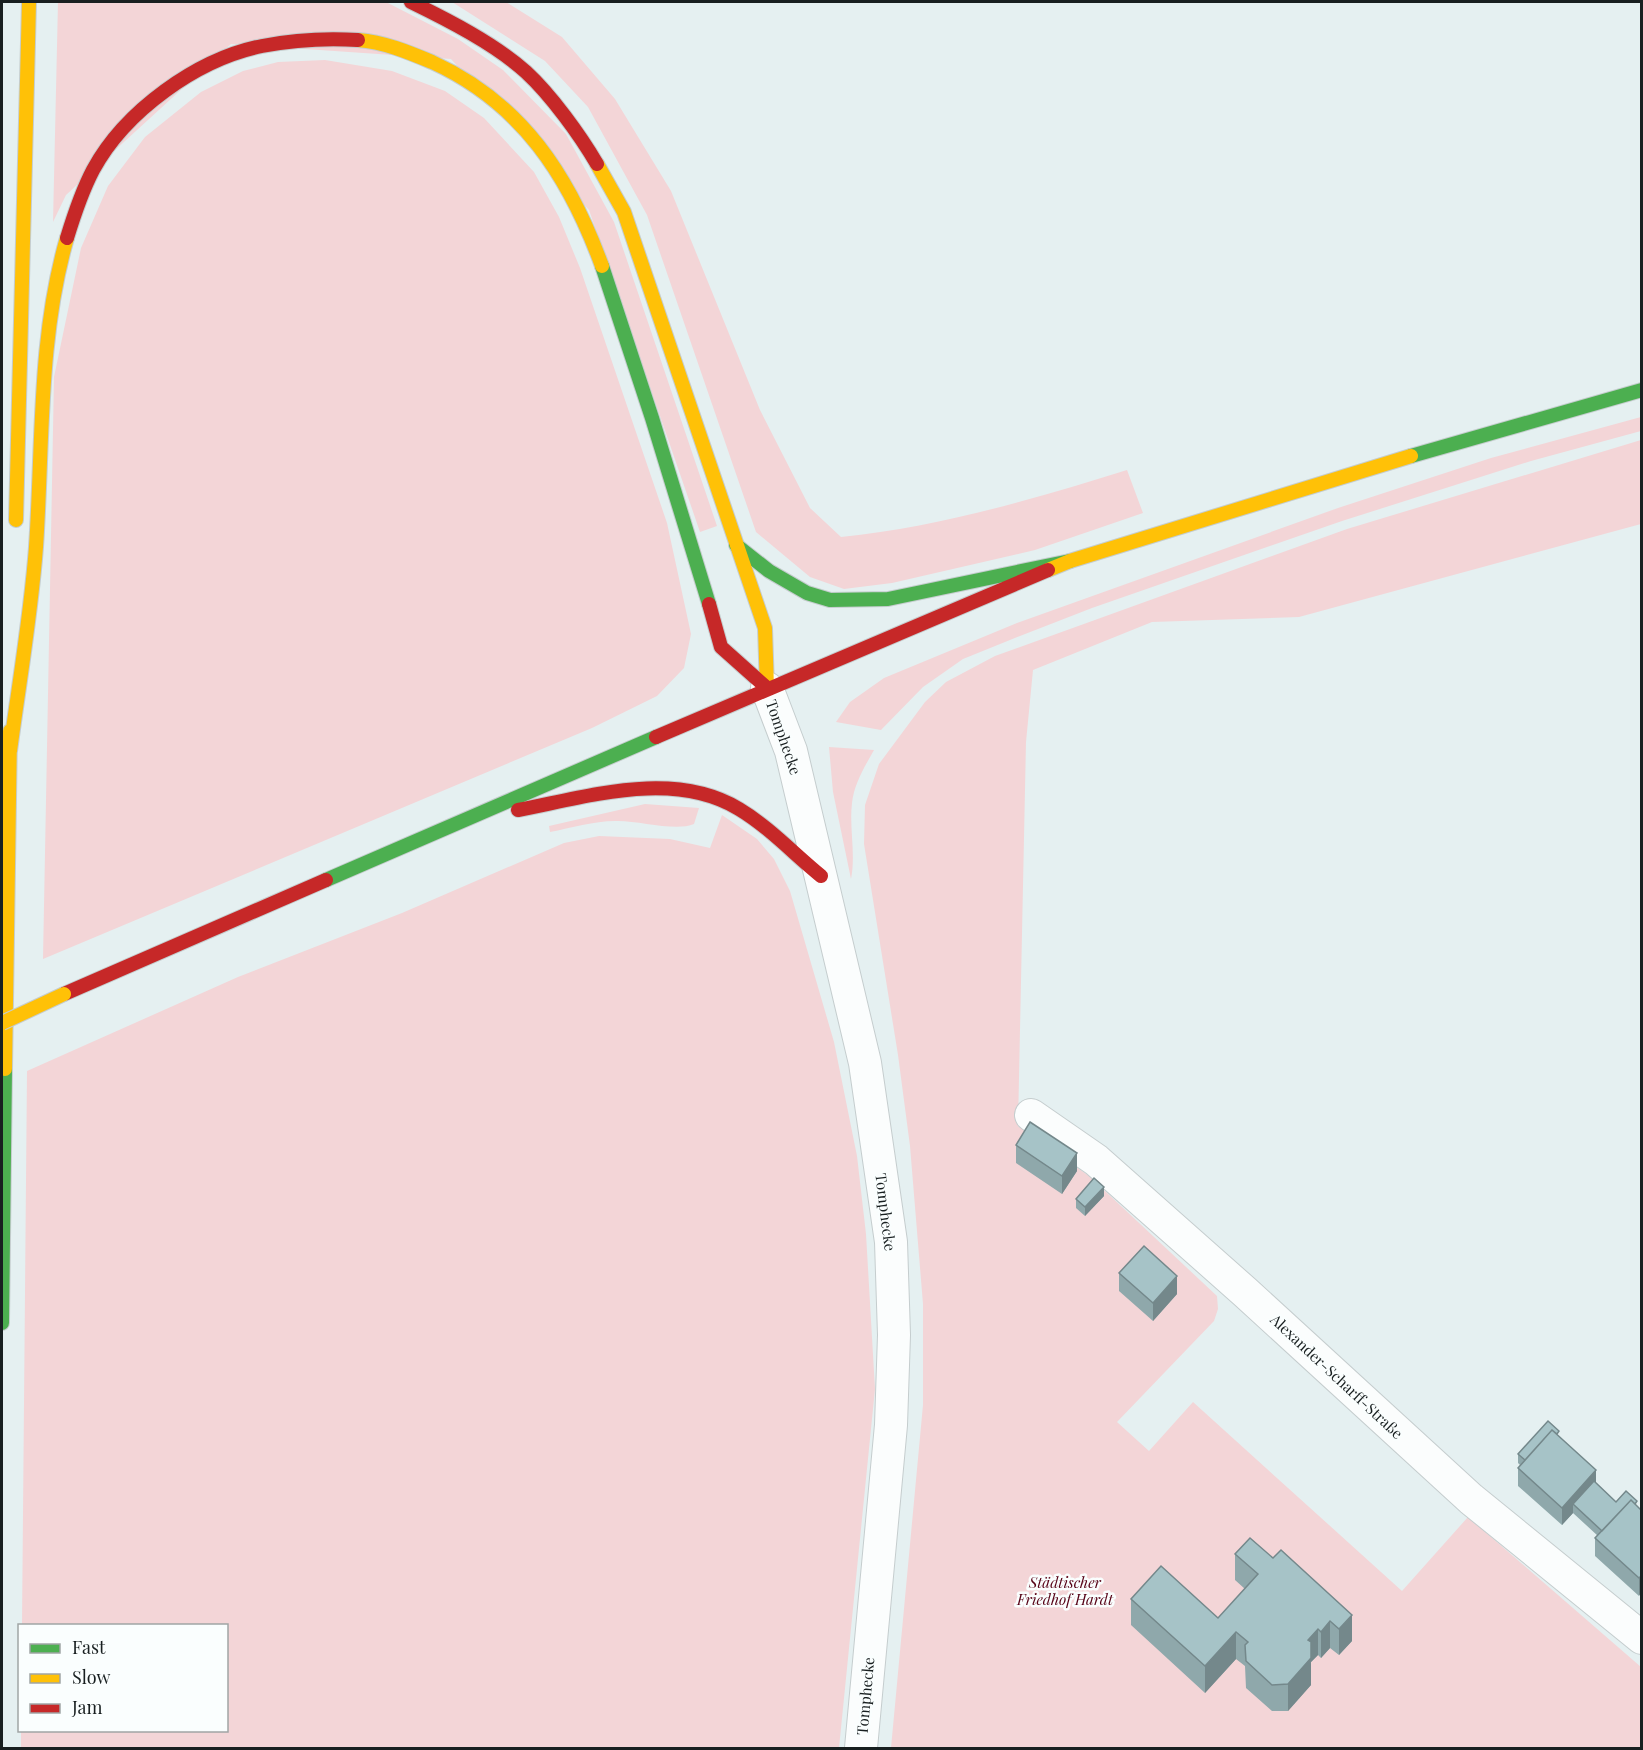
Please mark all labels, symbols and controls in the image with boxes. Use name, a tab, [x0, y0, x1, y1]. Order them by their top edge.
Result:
street label: Tomphecke	[762, 697, 806, 777]
street label: Tomphecke	[871, 1172, 901, 1252]
street label: Alexander-Scharff-Straße	[1266, 1309, 1408, 1443]
park label: Städtischer Friedhof Hardt	[1016, 1572, 1114, 1609]
legend	[18, 1624, 228, 1732]
text: Fast	[72, 1635, 106, 1659]
street label: Tomphecke	[852, 1656, 878, 1736]
text: Slow	[72, 1665, 110, 1689]
text: Jam	[71, 1695, 102, 1719]

